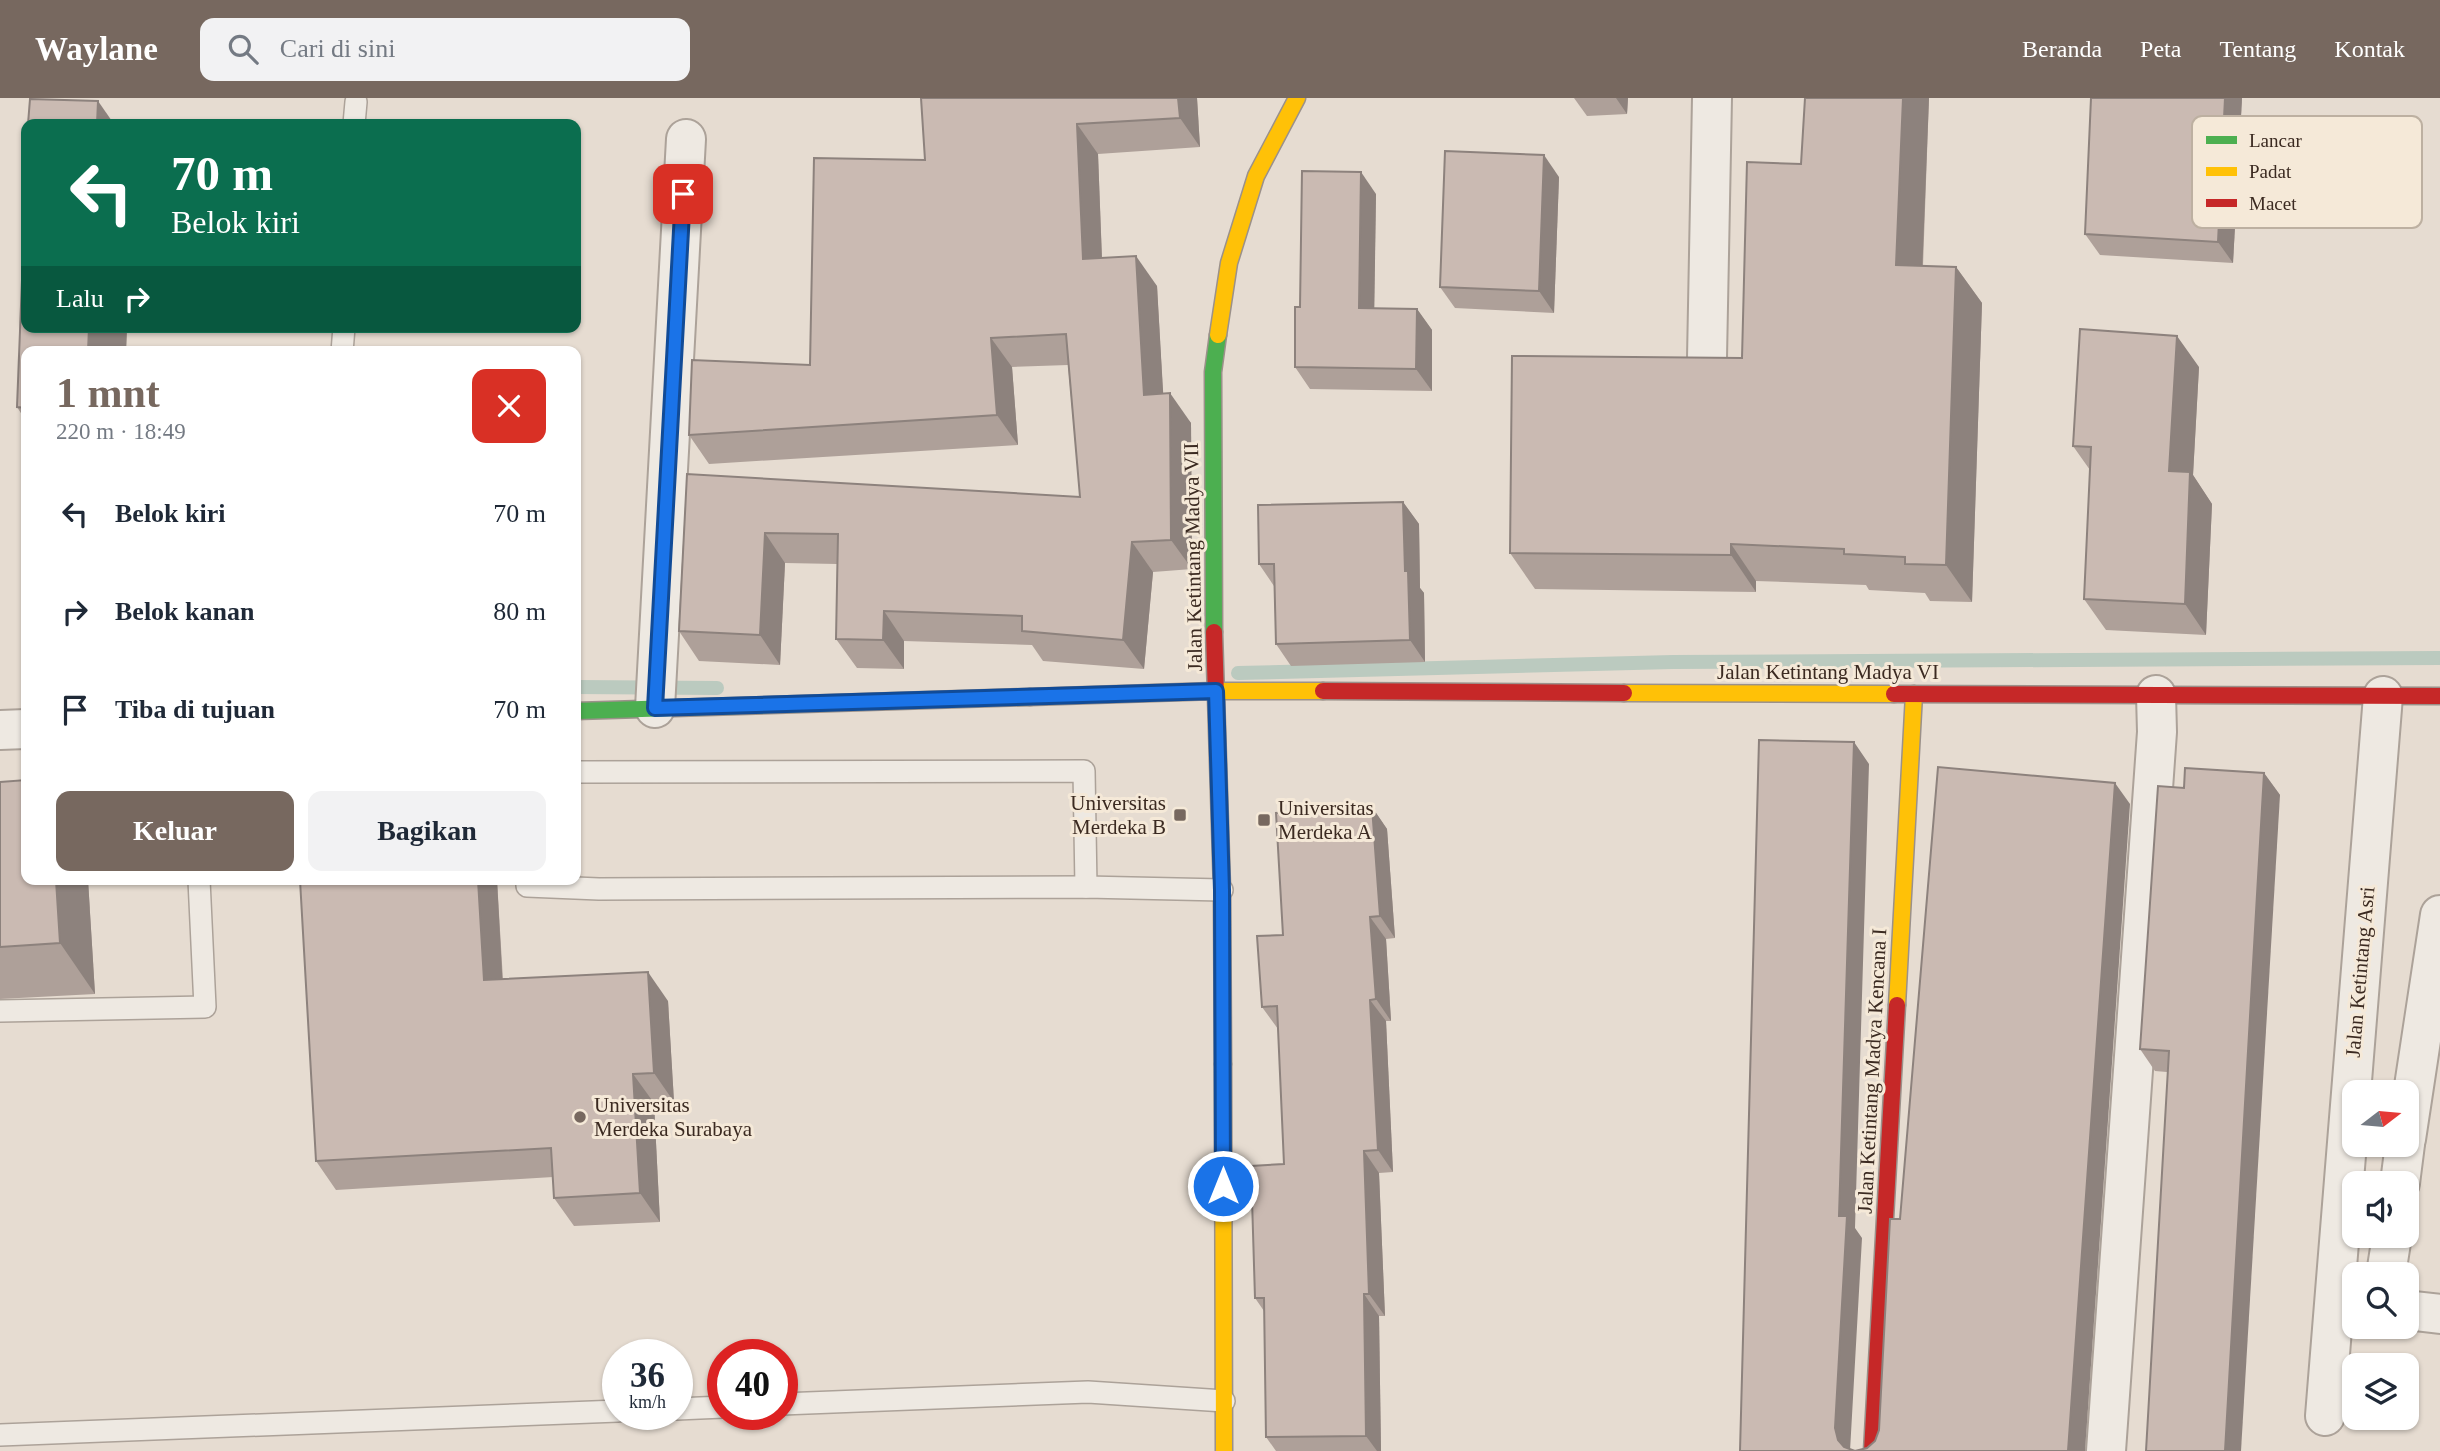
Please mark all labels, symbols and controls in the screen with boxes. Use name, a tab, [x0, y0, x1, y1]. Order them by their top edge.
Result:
search box	[200, 18, 690, 81]
icon: search	[224, 30, 262, 68]
text: Waylane	[35, 31, 158, 67]
text: Cari di sini	[280, 34, 395, 63]
text: Beranda	[2022, 36, 2102, 62]
text: Peta	[2140, 36, 2181, 62]
text: Tentang	[2219, 36, 2296, 62]
text: Kontak	[2334, 36, 2405, 62]
legend	[2192, 116, 2422, 228]
text: Lancar	[2249, 130, 2302, 151]
text: 70 m	[171, 146, 273, 201]
icon: left	[56, 147, 147, 238]
text: Padat	[2249, 161, 2292, 182]
pin	[653, 164, 713, 224]
icon: arrive	[664, 175, 702, 213]
text: Macet	[2249, 193, 2297, 214]
text: Belok kiri	[171, 204, 300, 240]
icon: right	[118, 280, 156, 318]
text: Lalu	[56, 284, 104, 313]
button: close	[472, 369, 546, 443]
text: 1 mnt	[56, 370, 160, 416]
text: 220 m · 18:49	[56, 419, 186, 444]
street label: Jalan Ketintang Madya VII	[1179, 442, 1207, 672]
icon: left	[56, 495, 94, 533]
text: Belok kiri	[115, 499, 226, 528]
text: 70 m	[493, 499, 546, 528]
icon: right	[56, 593, 94, 631]
text: Belok kanan	[115, 597, 254, 626]
text: 80 m	[493, 597, 546, 626]
street label: Jalan Ketintang Madya VI	[1717, 660, 1939, 684]
icon: arrive	[56, 691, 94, 729]
text: Tiba di tujuan	[115, 695, 275, 724]
text: 70 m	[493, 695, 546, 724]
button: Keluar	[56, 791, 294, 871]
button: Bagikan	[308, 791, 546, 871]
place label: Universitas Merdeka B	[1070, 791, 1166, 839]
place label: Universitas Merdeka A	[1278, 796, 1374, 844]
marker: Universitas Merdeka B	[1172, 807, 1188, 823]
marker: Universitas Merdeka A	[1256, 812, 1272, 828]
street label: Jalan Ketintang Asri	[2341, 885, 2379, 1058]
street label: Jalan Ketintang Madya Kencana I	[1853, 928, 1891, 1214]
north arrow	[2342, 1080, 2418, 1157]
map controls	[2342, 1080, 2419, 1430]
place label: Universitas Merdeka Surabaya	[594, 1093, 753, 1141]
marker: Universitas Merdeka Surabaya	[572, 1109, 588, 1125]
position arrow	[1186, 1149, 1260, 1223]
button: sound	[2342, 1171, 2419, 1248]
button: search	[2342, 1262, 2419, 1339]
speed limit sign: 40	[707, 1339, 798, 1430]
button: layers	[2342, 1353, 2419, 1430]
text: 36	[630, 1356, 665, 1395]
text: km/h	[629, 1392, 666, 1412]

